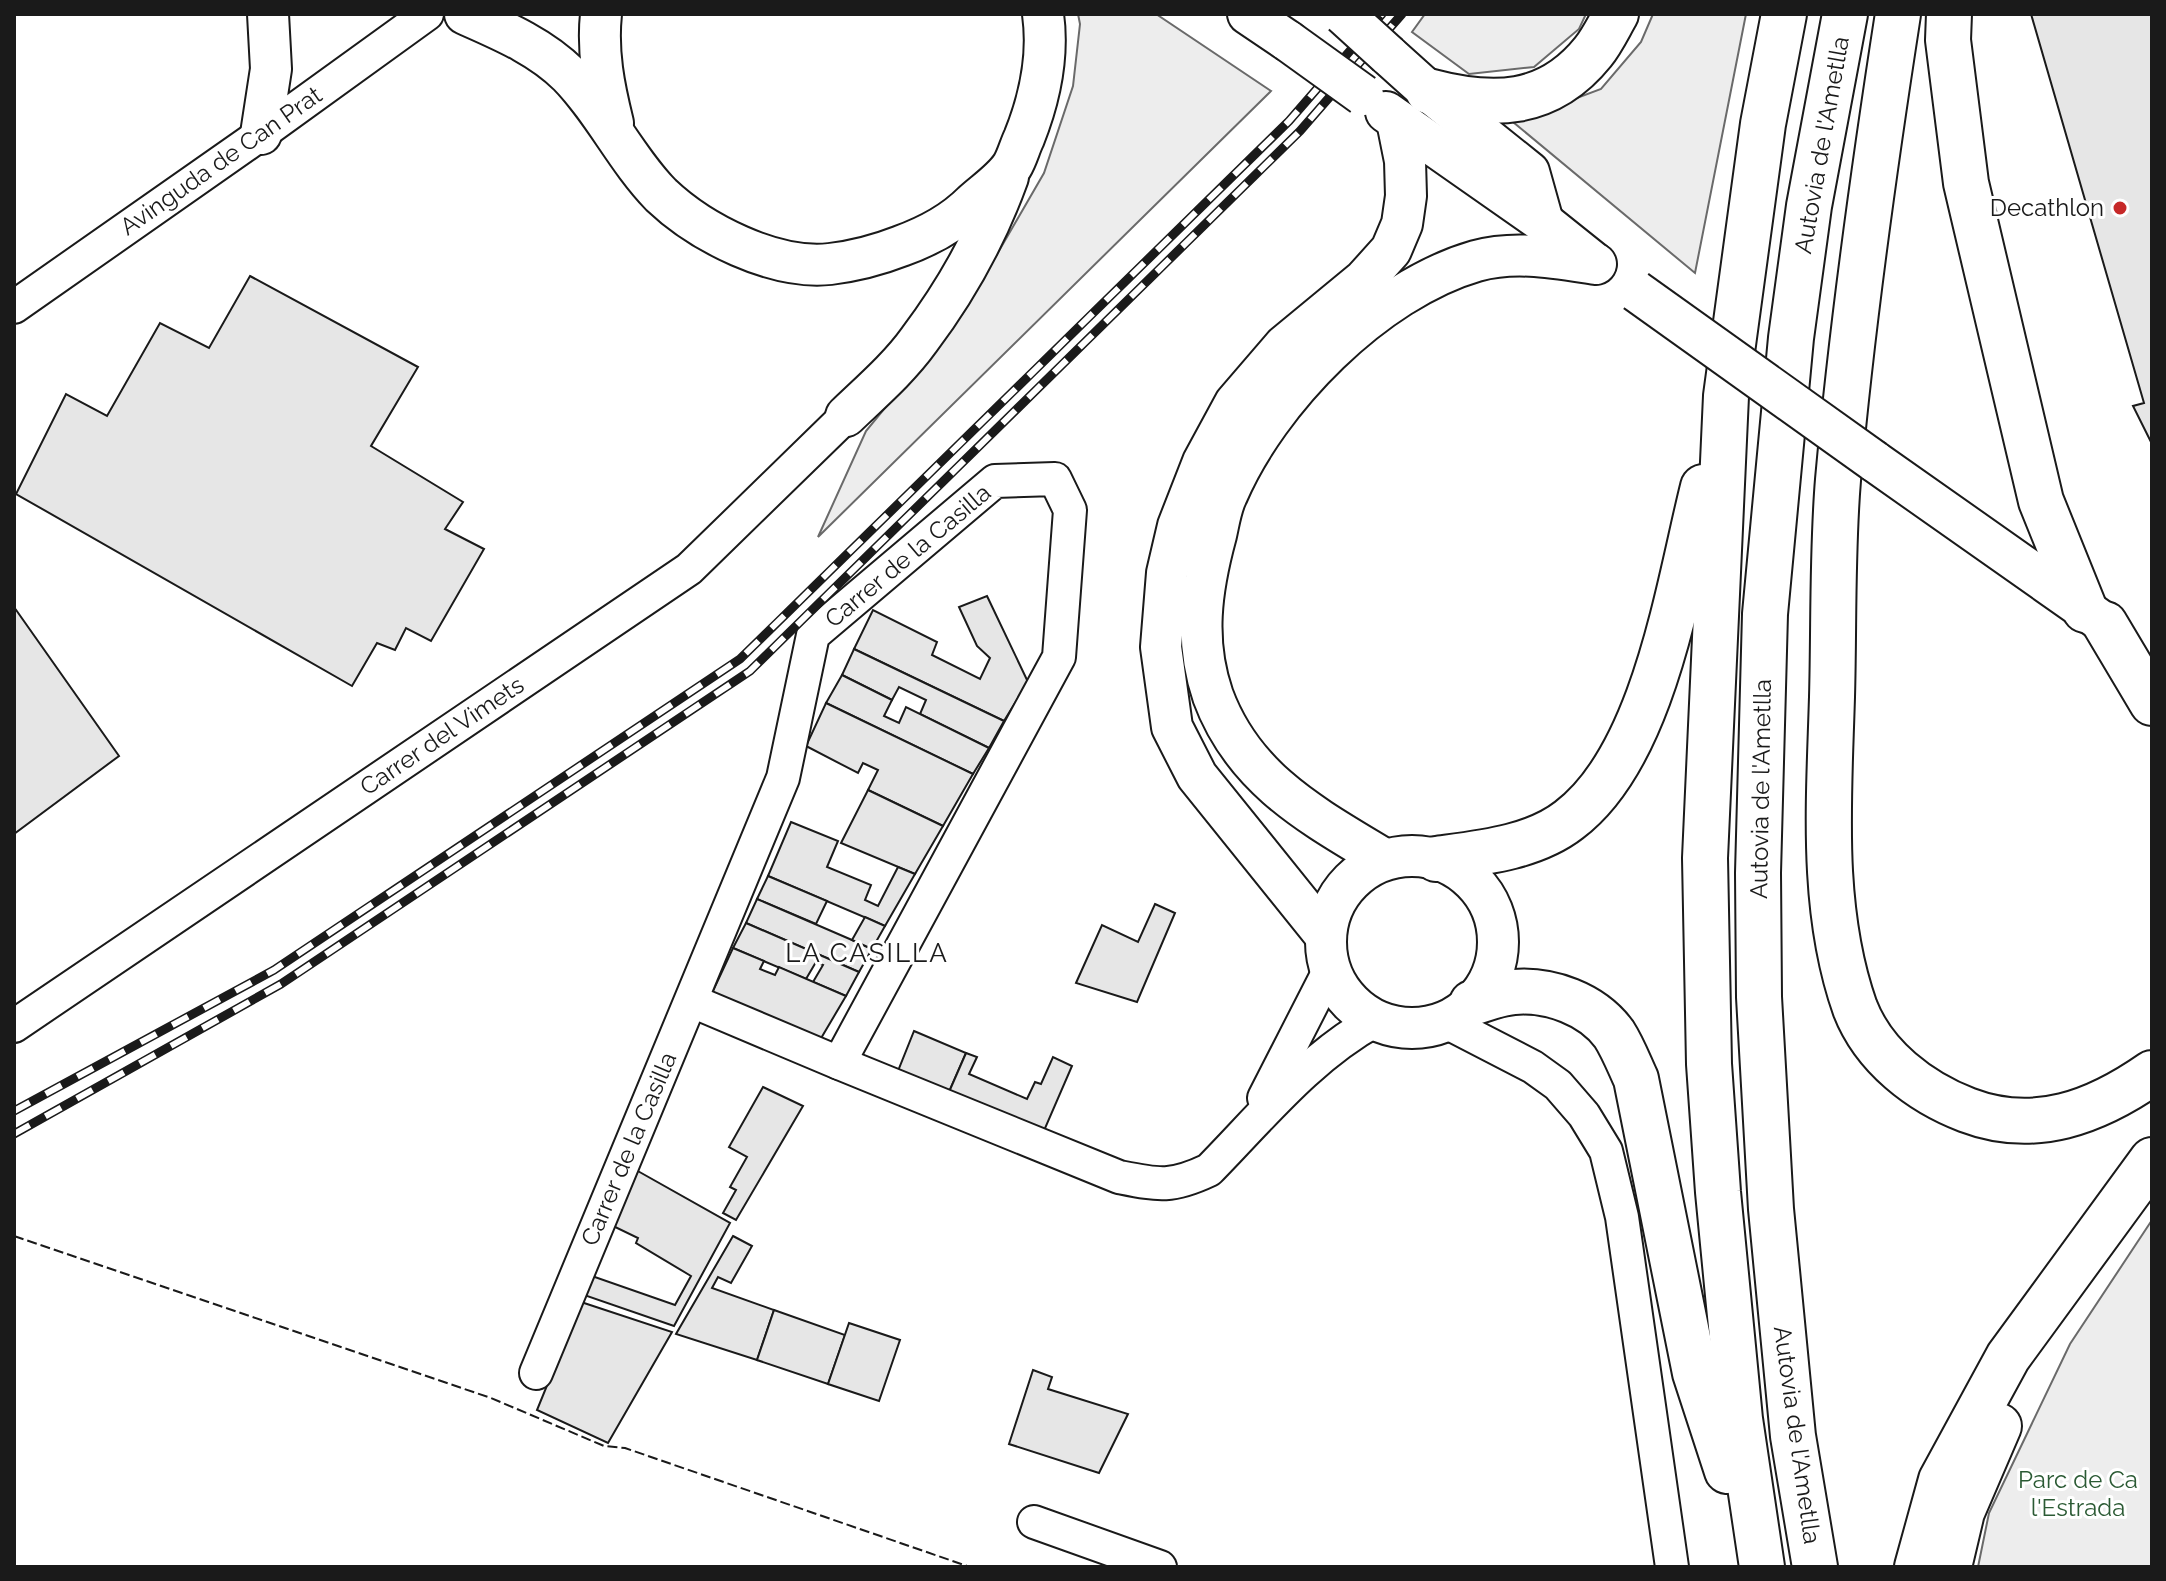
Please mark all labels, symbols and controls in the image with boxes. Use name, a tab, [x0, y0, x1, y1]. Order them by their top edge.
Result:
street label: Autovia de l'Ametlla	[1788, 34, 1855, 256]
street label: Avinguda de Can Prat	[114, 80, 327, 241]
place label: Decathlon	[1990, 193, 2104, 222]
marker: Decathlon	[2111, 199, 2129, 217]
street label: Carrer de la Casilla	[819, 478, 996, 633]
street label: Carrer del Vimets	[354, 670, 529, 801]
street label: Autovia de l'Ametlla	[1744, 679, 1777, 899]
district label: LA CASILLA	[785, 938, 949, 968]
street label: Carrer de la Casilla	[575, 1048, 682, 1250]
street label: Autovia de l'Ametlla	[1768, 1324, 1827, 1546]
park label: Parc de Ca l'Estrada	[2018, 1465, 2138, 1522]

